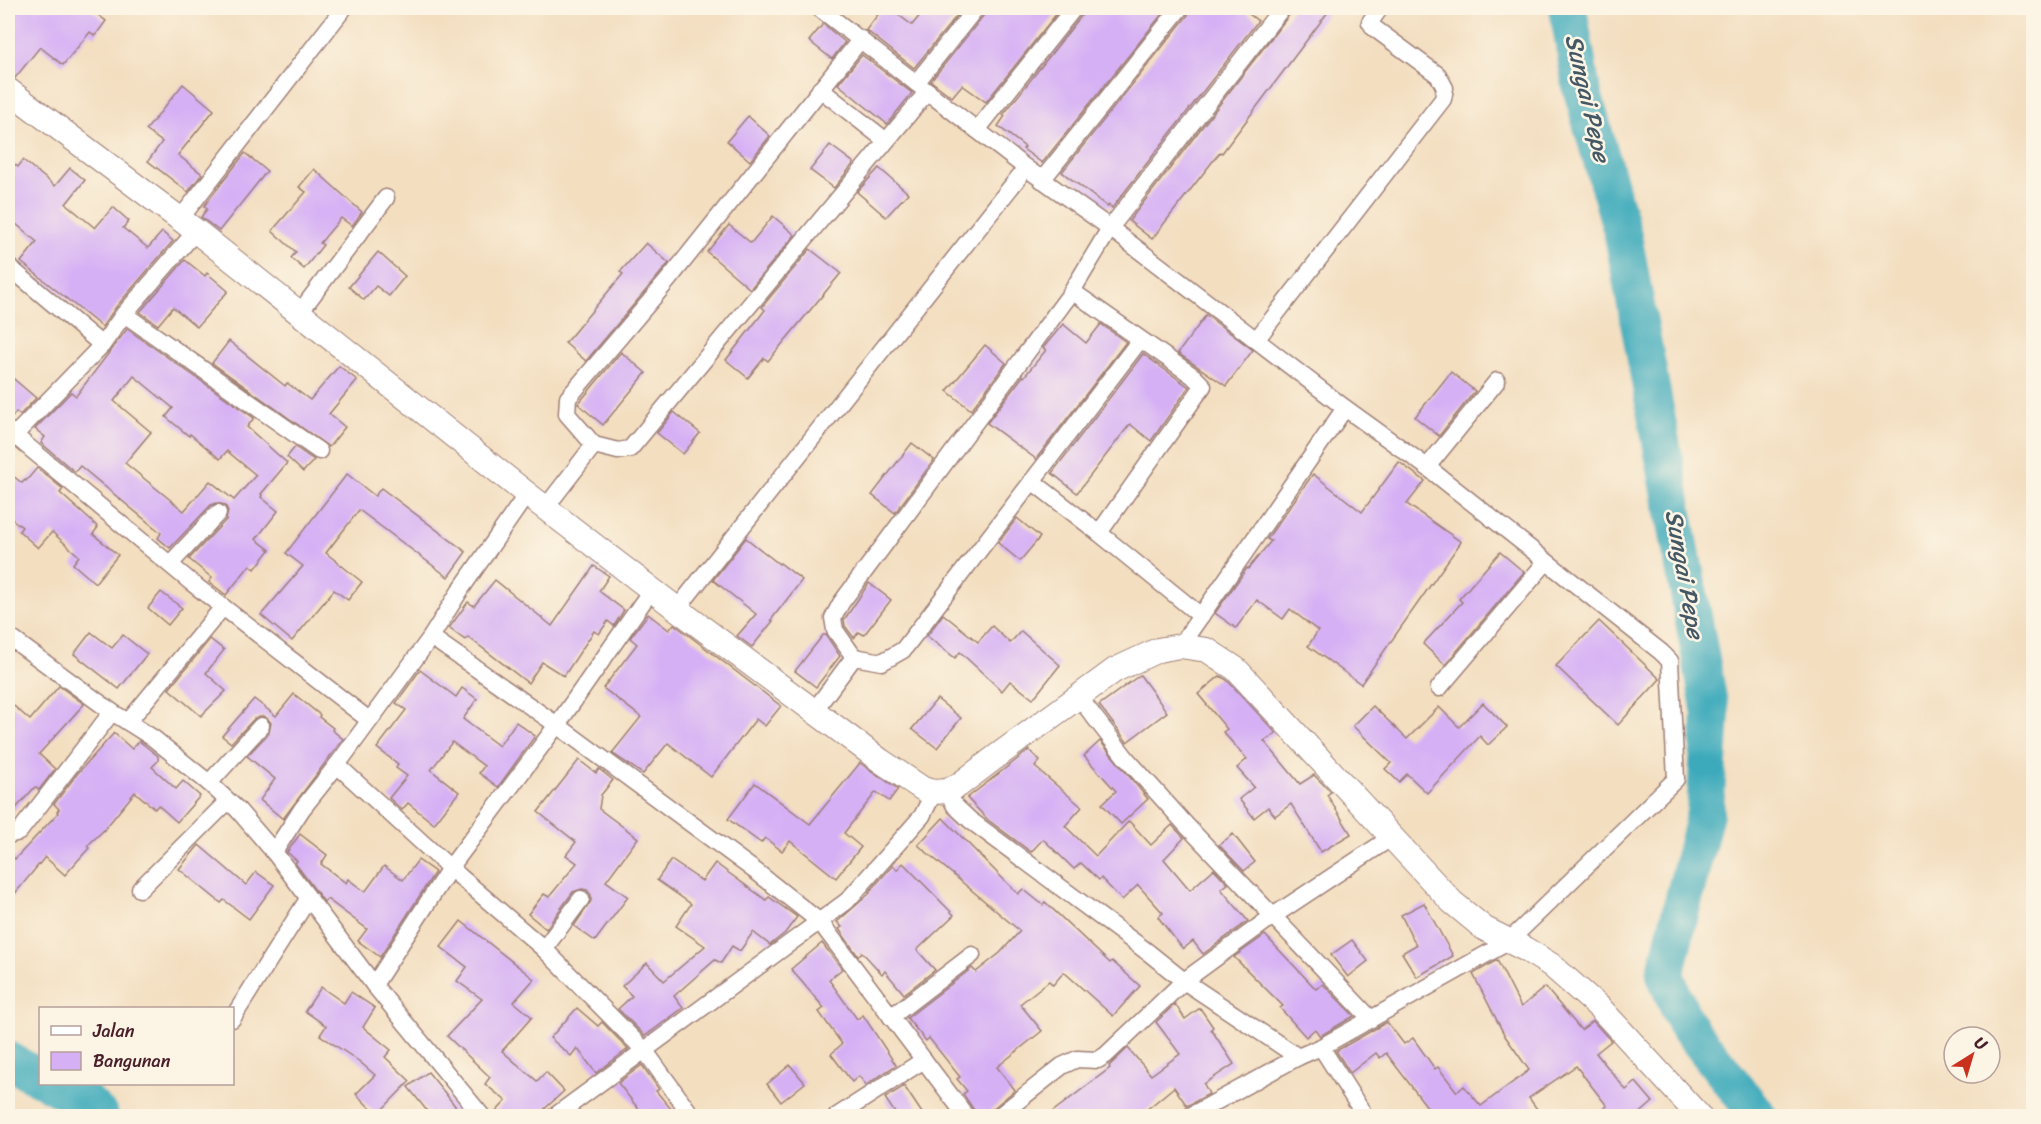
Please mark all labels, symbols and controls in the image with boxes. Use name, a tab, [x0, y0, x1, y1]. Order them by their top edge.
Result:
water label: Sungai Pepe	[1553, 30, 1624, 169]
water label: Sungai Pepe	[1653, 506, 1717, 644]
legend	[39, 1007, 234, 1085]
text: Jalan	[92, 1015, 135, 1047]
north arrow	[1942, 1025, 2002, 1085]
text: U	[1968, 1029, 1995, 1059]
text: Bangunan	[93, 1045, 171, 1077]

